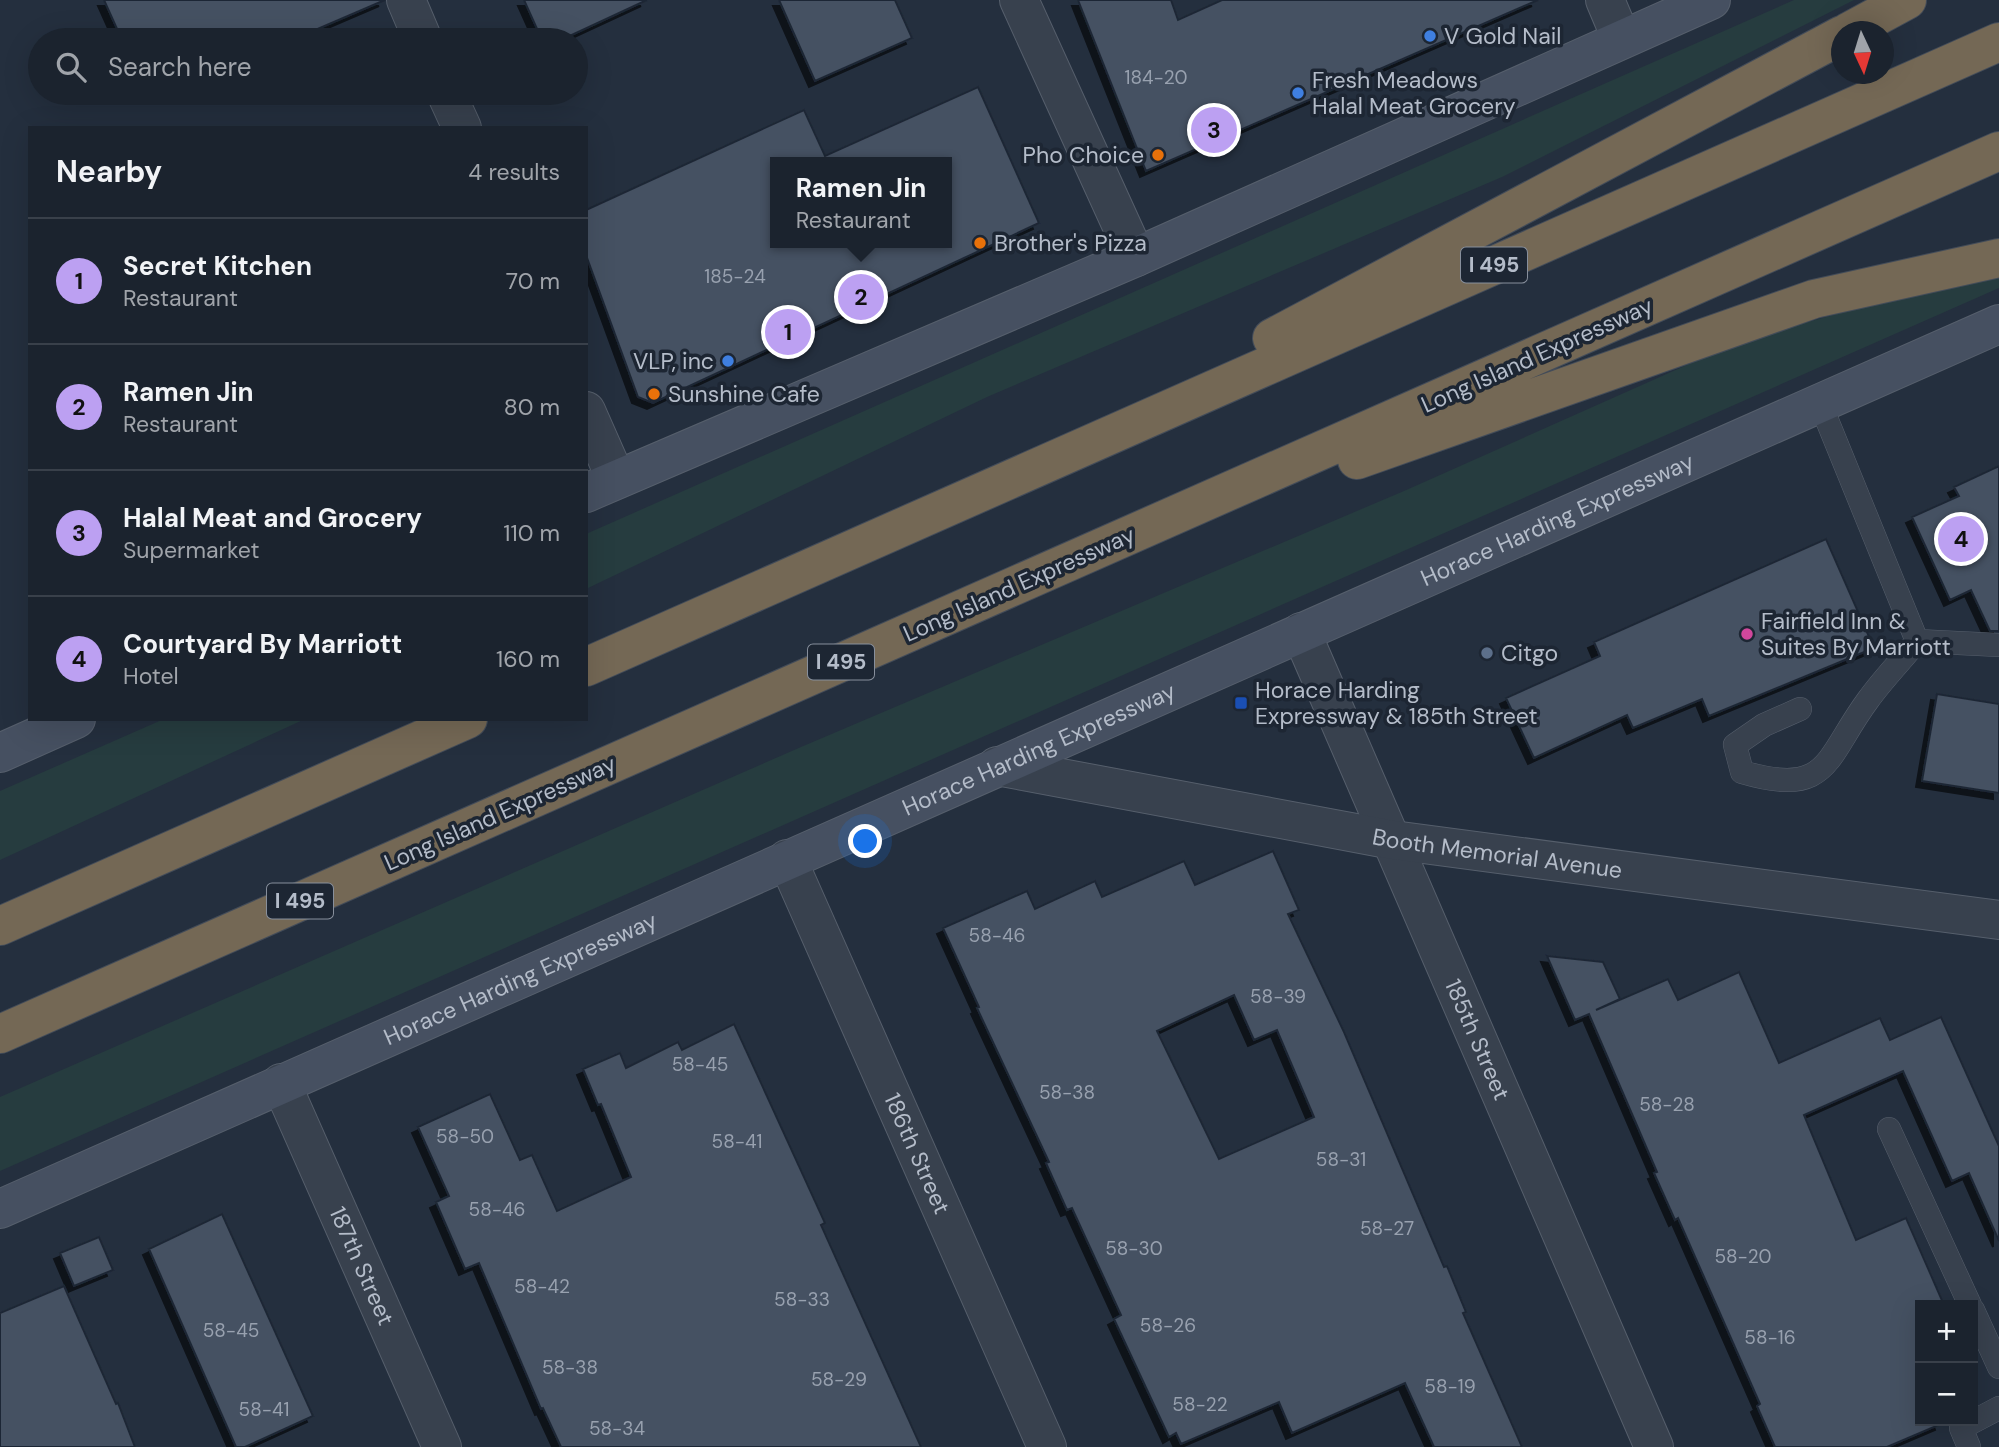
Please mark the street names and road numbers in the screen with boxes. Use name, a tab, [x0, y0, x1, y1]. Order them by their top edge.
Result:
road number: I 495	[1461, 247, 1527, 282]
street label: Long Island Expressway	[1417, 290, 1658, 420]
street label: Horace Harding Expressway	[1416, 446, 1699, 593]
street label: Long Island Expressway	[899, 519, 1140, 649]
road number: I 495	[808, 644, 874, 680]
street label: Horace Harding Expressway	[897, 675, 1180, 823]
street label: Long Island Expressway	[380, 748, 621, 878]
street label: Booth Memorial Avenue	[1370, 821, 1624, 885]
road number: I 495	[267, 884, 333, 918]
street label: Horace Harding Expressway	[379, 905, 662, 1052]
street label: 185th Street	[1438, 974, 1517, 1105]
street label: 186th Street	[877, 1088, 957, 1219]
street label: 187th Street	[323, 1202, 401, 1330]

